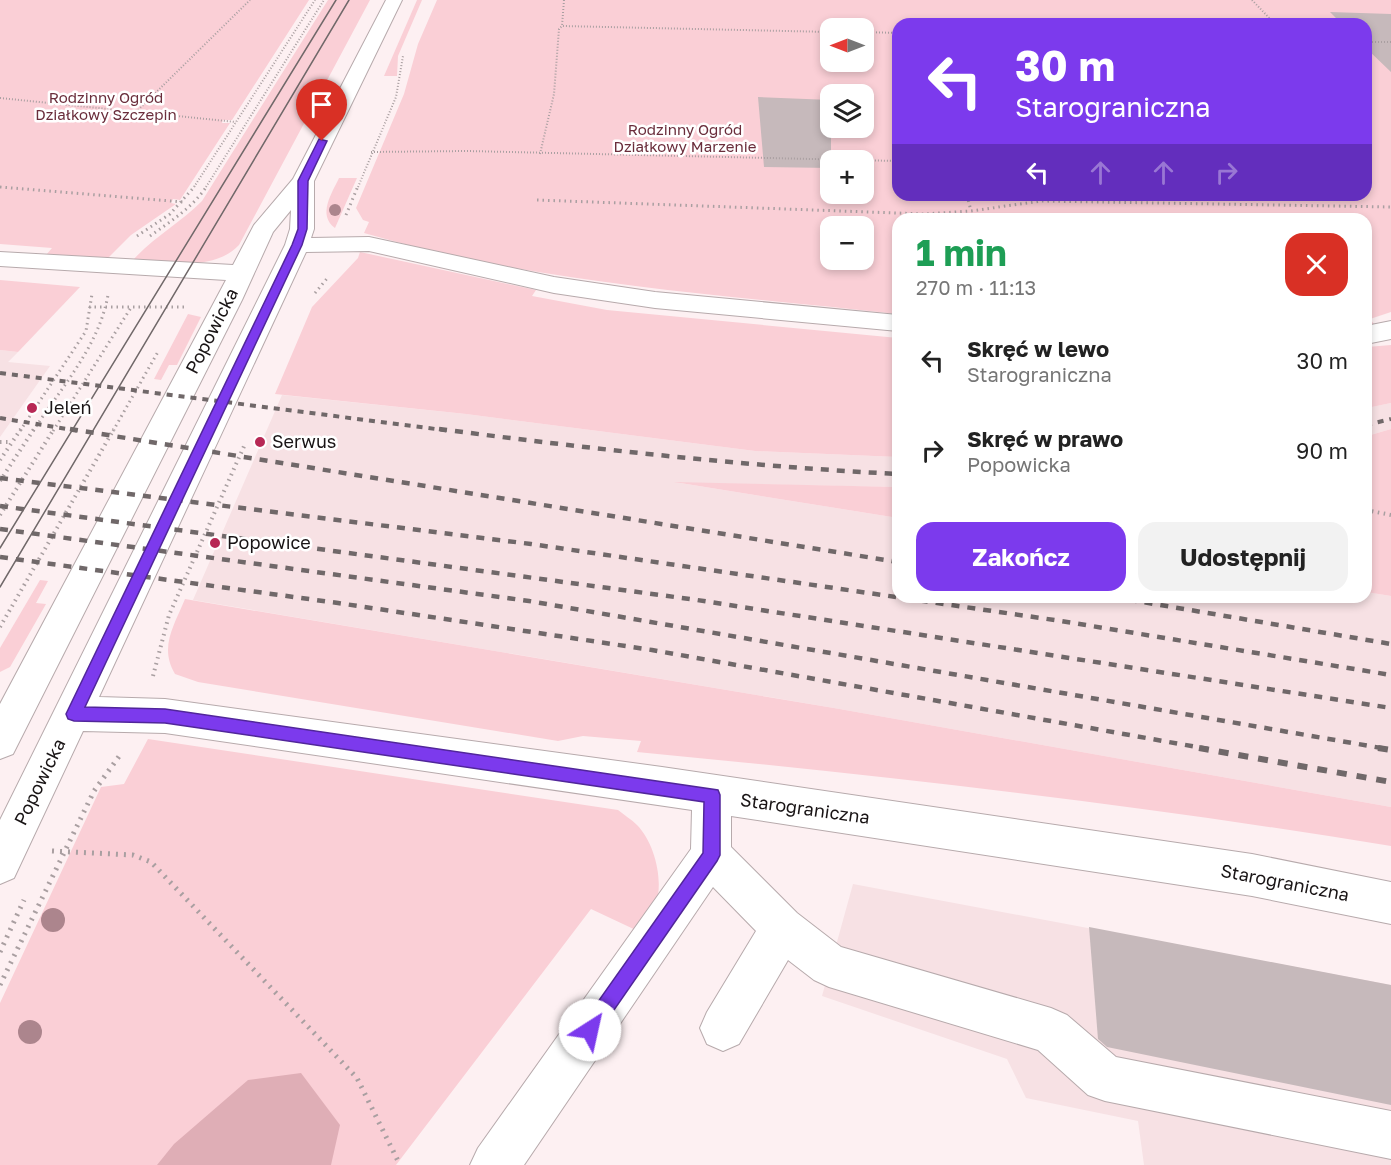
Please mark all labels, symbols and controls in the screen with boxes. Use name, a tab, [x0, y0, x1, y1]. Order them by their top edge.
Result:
north arrow	[820, 18, 874, 72]
map controls	[820, 18, 874, 270]
text: 30 m	[1015, 40, 1115, 90]
icon: left	[916, 42, 994, 120]
pin	[296, 79, 347, 141]
button: layers	[820, 84, 874, 138]
park label: Rodzinny Ogród Działkowy Szczepin	[35, 88, 177, 123]
icon: arrive	[305, 88, 338, 121]
text: Starograniczna	[1015, 91, 1211, 123]
park label: Rodzinny Ogród Działkowy Marzenie	[614, 120, 757, 155]
button: +	[820, 150, 874, 204]
icon: left	[1021, 156, 1054, 189]
icon: ahead	[1084, 156, 1117, 189]
icon: ahead	[1147, 156, 1180, 189]
icon: right	[1210, 156, 1243, 189]
button: −	[820, 216, 874, 270]
text: 1 min	[916, 231, 1007, 274]
button: close	[1285, 233, 1348, 296]
text: 270 m · 11:13	[916, 275, 1036, 299]
street label: Popowicka	[180, 284, 242, 377]
text: Skręć w lewo	[967, 335, 1109, 362]
icon: left	[916, 344, 949, 377]
text: 30 m	[1297, 347, 1348, 374]
text: Starograniczna	[967, 362, 1112, 386]
place label: Jeleń	[44, 396, 92, 418]
marker: Jeleń	[25, 401, 39, 415]
text: Skręć w prawo	[967, 425, 1123, 452]
place label: Serwus	[272, 430, 336, 452]
icon: right	[916, 434, 949, 467]
marker: Serwus	[253, 435, 267, 449]
text: 90 m	[1296, 437, 1348, 464]
text: Popowicka	[967, 452, 1071, 476]
button: Zakończ	[916, 522, 1126, 591]
button: Udostępnij	[1138, 522, 1348, 591]
place label: Popowice	[227, 531, 311, 553]
marker: Popowice	[208, 536, 222, 550]
street label: Popowicka	[9, 735, 69, 828]
street label: Starograniczna	[739, 788, 871, 828]
street label: Starograniczna	[1219, 859, 1351, 905]
position arrow	[558, 998, 622, 1062]

